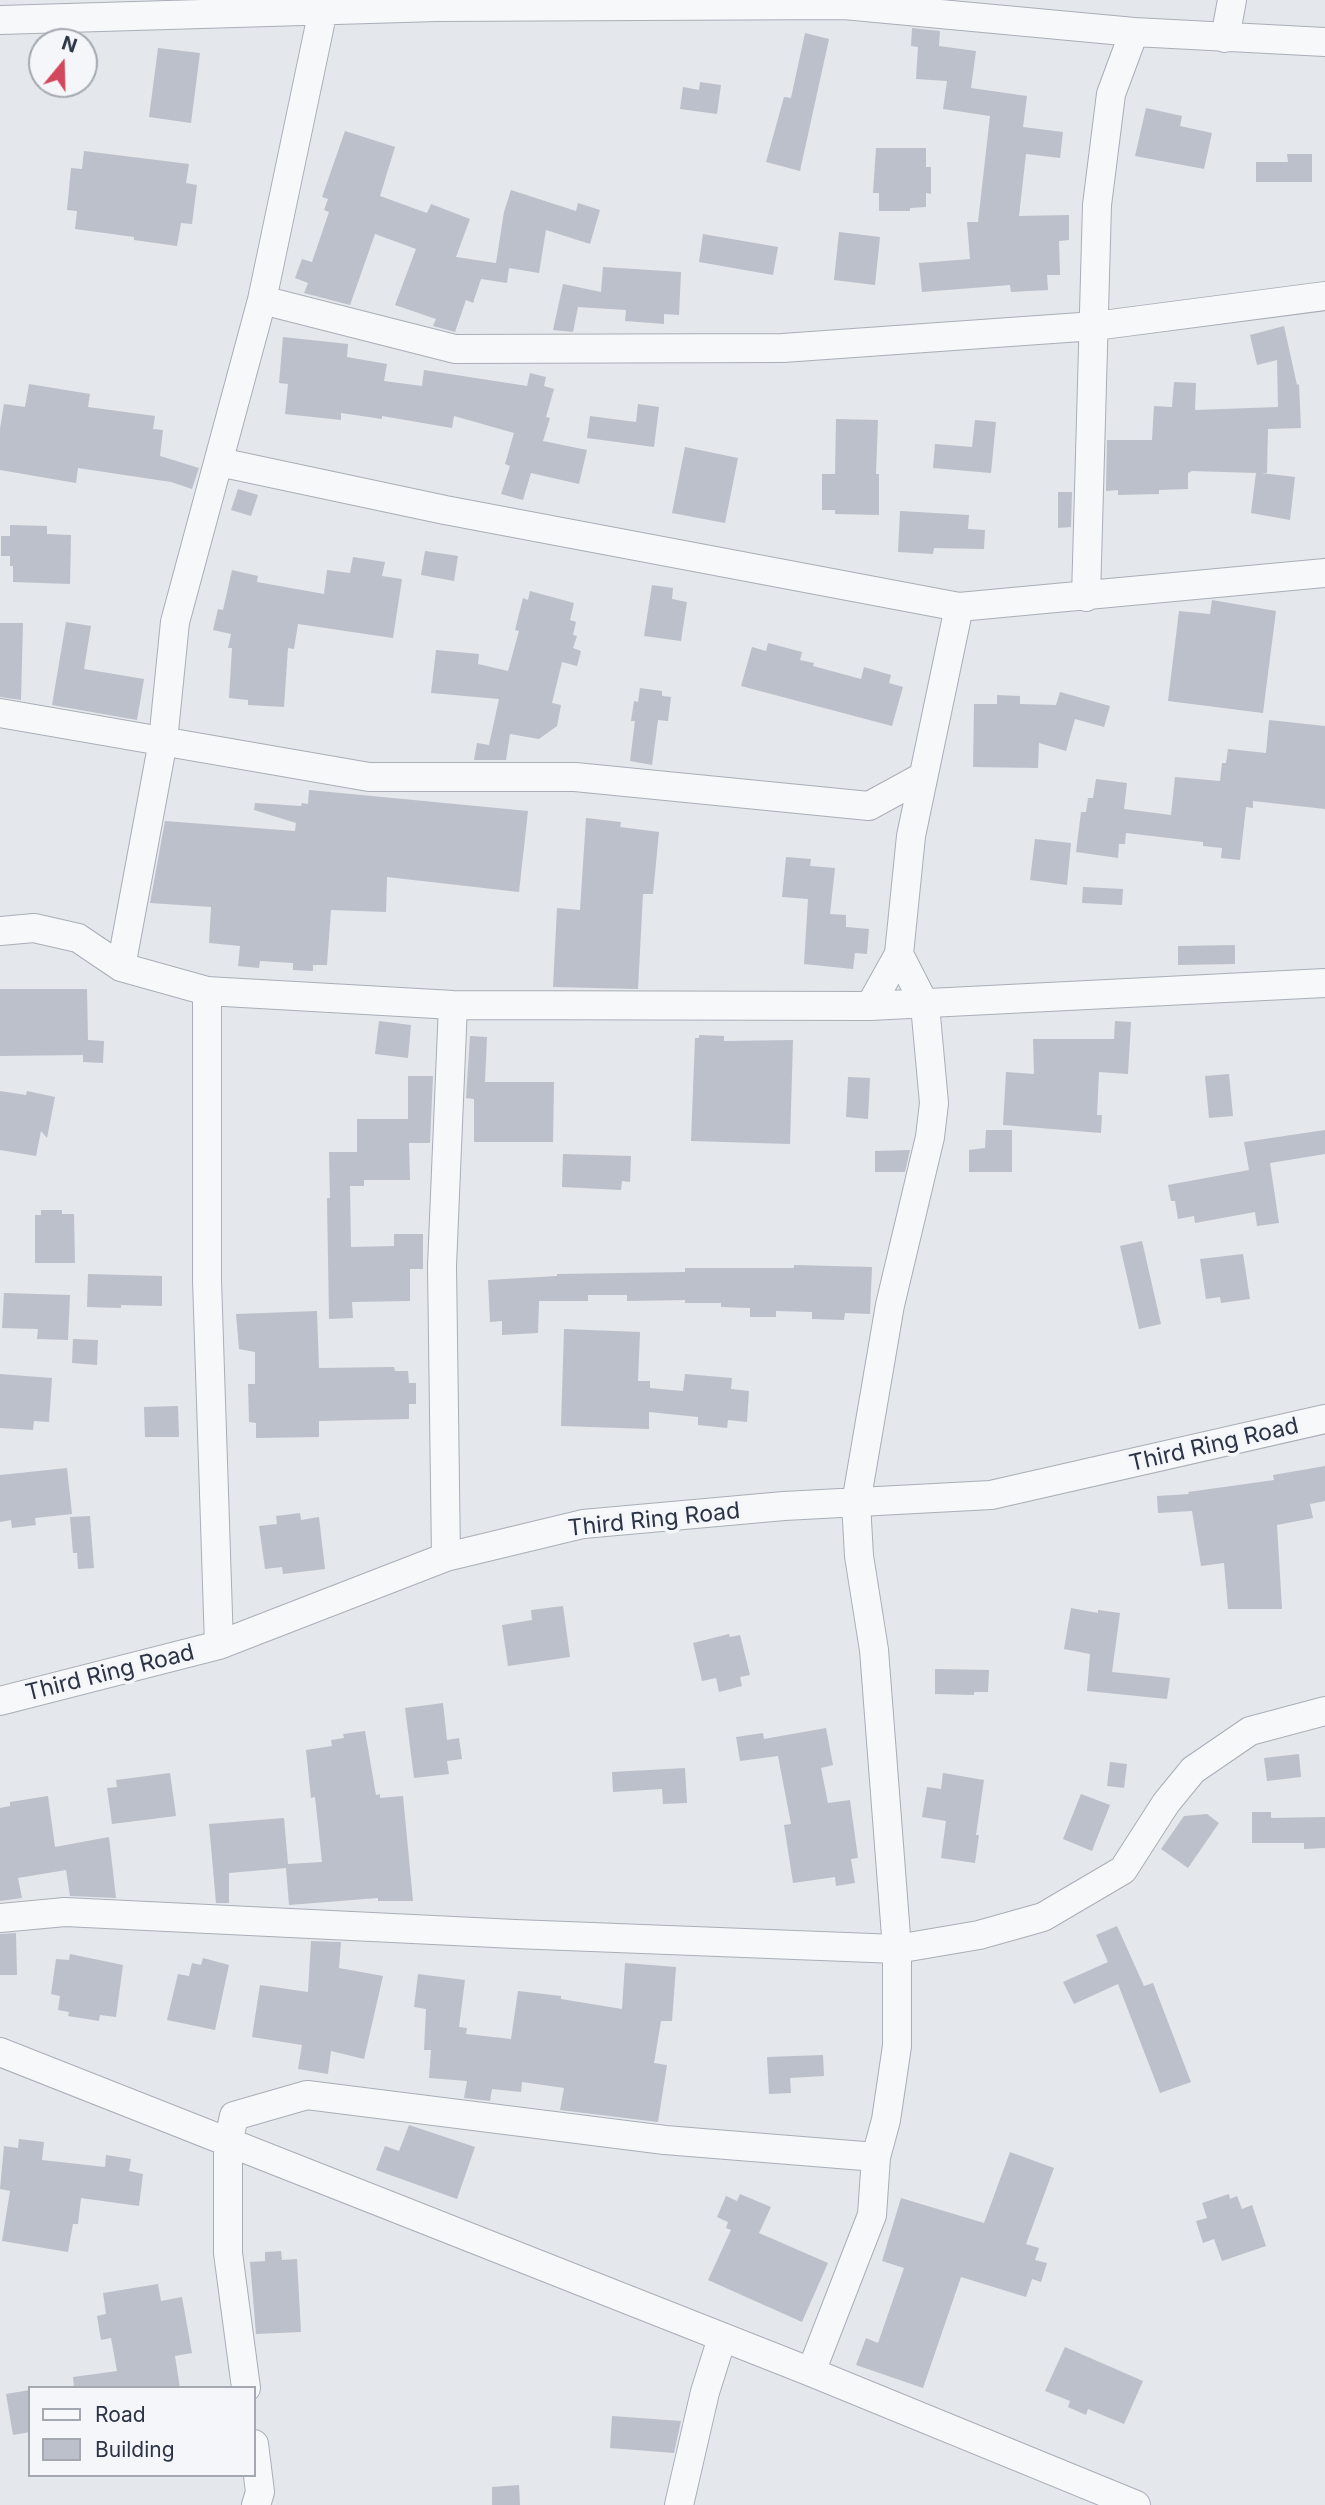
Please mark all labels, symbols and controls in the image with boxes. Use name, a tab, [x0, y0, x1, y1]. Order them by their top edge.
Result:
north arrow	[28, 28, 98, 98]
text: N	[59, 31, 80, 58]
street label: Third Ring Road	[1127, 1412, 1301, 1478]
street label: Third Ring Road	[567, 1497, 741, 1543]
street label: Third Ring Road	[23, 1639, 197, 1707]
legend	[28, 2386, 256, 2477]
text: Road	[95, 2402, 146, 2427]
text: Building	[95, 2437, 175, 2462]

